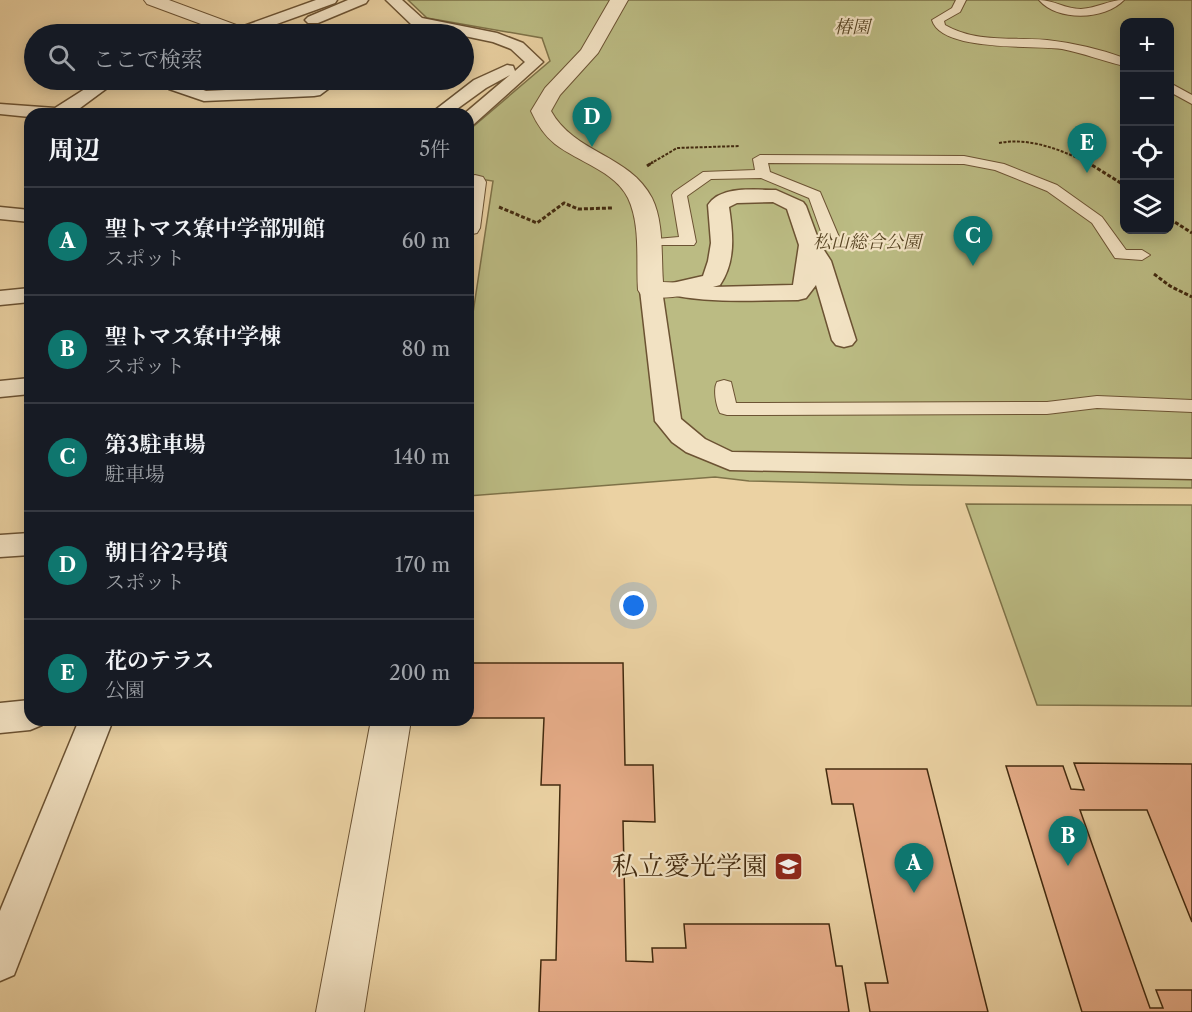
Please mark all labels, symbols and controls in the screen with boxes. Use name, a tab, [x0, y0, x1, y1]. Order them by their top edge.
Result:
park label: 椿園	[834, 16, 873, 38]
map controls	[1120, 18, 1174, 234]
button: +	[1120, 18, 1174, 72]
search box	[24, 24, 474, 90]
icon: search	[45, 41, 78, 74]
text: ここで検索	[93, 46, 203, 73]
button: −	[1120, 72, 1174, 126]
pin: D	[572, 98, 612, 147]
pin: E	[1068, 124, 1106, 173]
button: locate	[1120, 126, 1174, 180]
text: 周辺	[48, 134, 100, 166]
text: 5件	[419, 137, 450, 161]
button: layers	[1120, 180, 1174, 234]
text: 聖トマス寮中学部別館	[105, 215, 325, 242]
pin: C	[954, 216, 992, 266]
text: A	[60, 229, 75, 253]
text: 60 m	[402, 229, 450, 253]
park label: 松山総合公園	[813, 231, 924, 253]
text: スポット	[105, 246, 185, 270]
text: 聖トマス寮中学棟	[105, 323, 281, 350]
text: B	[60, 337, 75, 361]
text: 80 m	[402, 337, 450, 361]
text: スポット	[105, 354, 185, 378]
text: 第3駐車場	[105, 431, 205, 458]
text: C	[59, 445, 76, 469]
text: 140 m	[393, 445, 450, 469]
text: 駐車場	[105, 462, 165, 486]
text: 朝日谷2号墳	[105, 539, 228, 566]
text: D	[59, 553, 76, 577]
text: 170 m	[395, 553, 450, 577]
text: スポット	[105, 570, 185, 594]
your location	[619, 591, 648, 620]
text: 花のテラス	[105, 647, 214, 674]
text: E	[60, 661, 75, 685]
text: 200 m	[389, 661, 450, 685]
text: 公園	[105, 678, 145, 702]
pin: B	[1048, 816, 1088, 866]
pin: A	[894, 844, 934, 893]
place label: 私立愛光学園	[612, 850, 768, 882]
school or university icon: 私立愛光学園	[773, 850, 805, 882]

